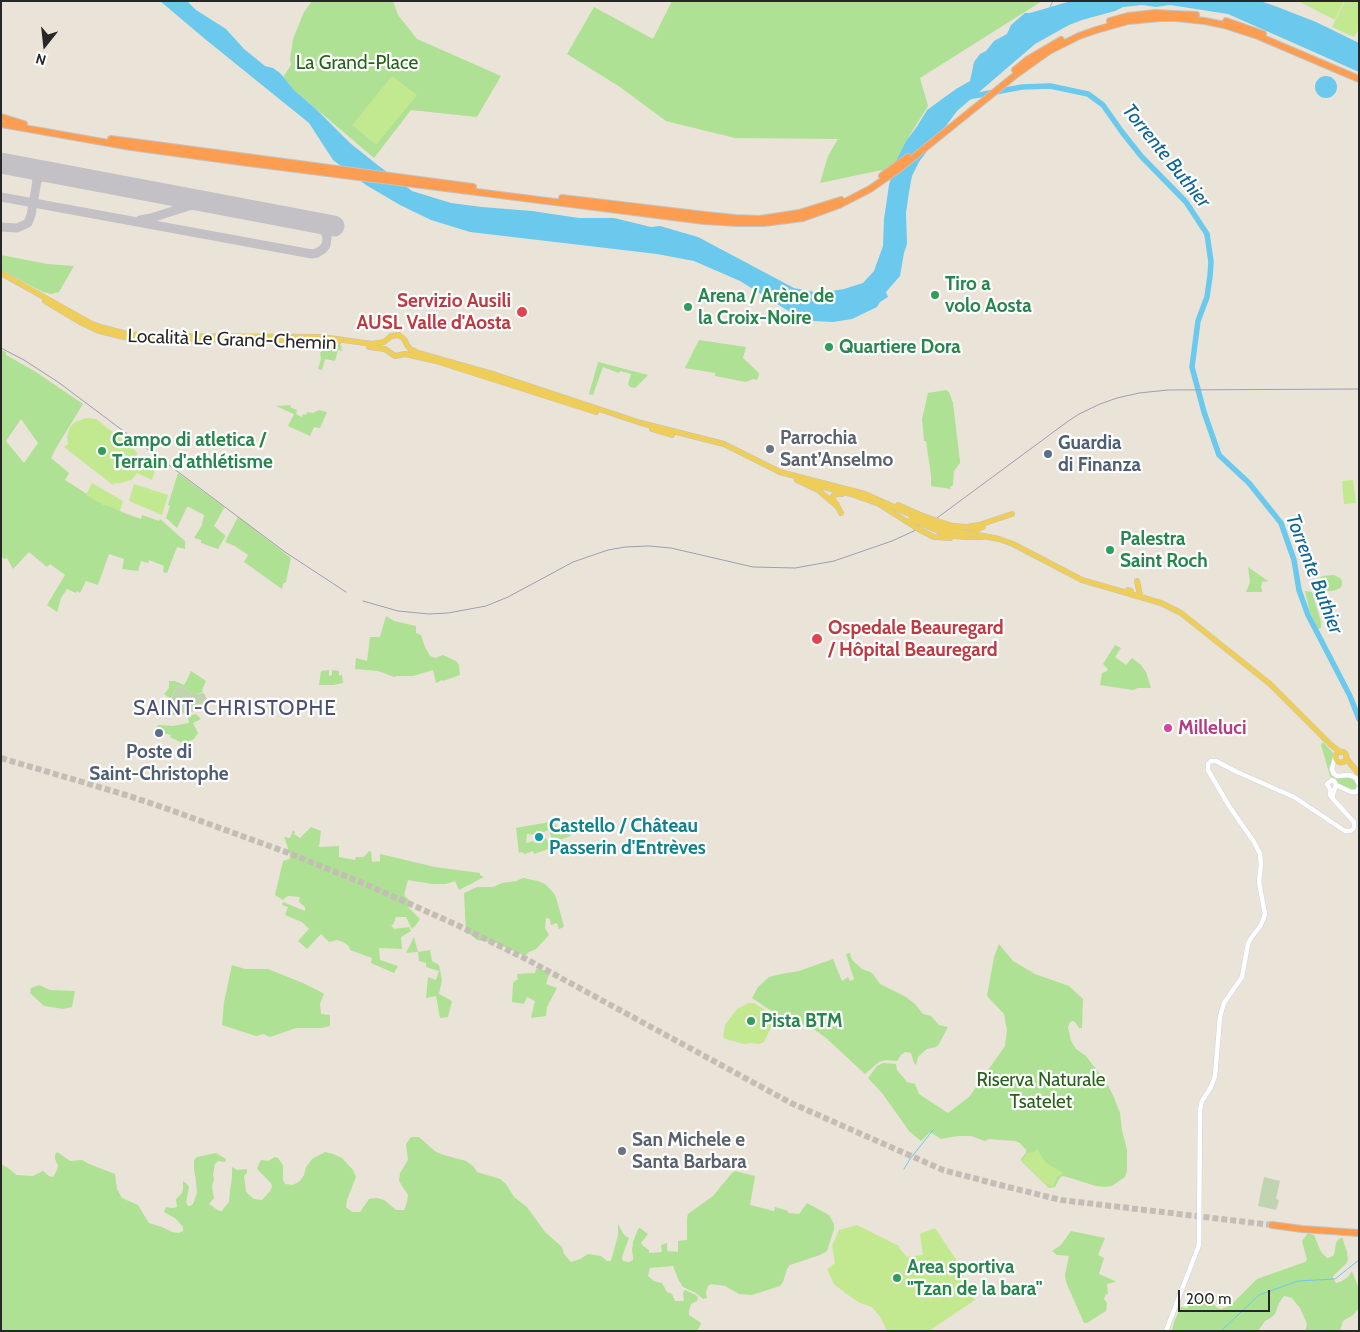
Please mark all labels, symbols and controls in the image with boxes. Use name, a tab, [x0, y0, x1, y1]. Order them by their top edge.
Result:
north arrow	[20, 20, 70, 70]
text: N	[34, 49, 48, 69]
park label: La Grand-Place	[296, 52, 418, 74]
water label: Torrente Buthier	[1117, 99, 1215, 213]
place label: Tiro a volo Aosta	[945, 273, 1032, 317]
place label: Arena / Arène de la Croix-Noire	[698, 285, 834, 329]
marker: Tiro a volo Aosta	[929, 289, 941, 301]
place label: Servizio Ausili AUSL Valle d'Aosta	[357, 290, 511, 334]
marker: Arena / Arène de la Croix-Noire	[682, 301, 694, 313]
marker: Servizio Ausili AUSL Valle d'Aosta	[515, 305, 529, 319]
street label: Località Le Grand-Chemin	[127, 325, 337, 355]
place label: Quartiere Dora	[839, 336, 961, 358]
marker: Quartiere Dora	[823, 341, 835, 353]
place label: Parrochia Sant’Anselmo	[780, 427, 893, 471]
place label: Campo di atletica / Terrain d'athlétisme	[112, 429, 273, 473]
place label: Guardia di Finanza	[1058, 432, 1141, 476]
marker: Parrochia Sant’Anselmo	[764, 443, 776, 455]
marker: Campo di atletica / Terrain d'athlétisme	[96, 445, 108, 457]
marker: Guardia di Finanza	[1042, 448, 1054, 460]
water label: Torrente Buthier	[1280, 511, 1348, 637]
place label: Palestra Saint Roch	[1120, 528, 1208, 572]
marker: Palestra Saint Roch	[1104, 544, 1116, 556]
place label: Ospedale Beauregard / Hôpital Beauregard	[828, 617, 1004, 661]
marker: Ospedale Beauregard / Hôpital Beauregard	[810, 632, 824, 646]
district label: SAINT-CHRISTOPHE	[131, 696, 339, 722]
place label: Milleluci	[1178, 717, 1246, 739]
marker: Milleluci	[1162, 722, 1174, 734]
marker: Poste di Saint-Christophe	[153, 727, 165, 739]
place label: Poste di Saint-Christophe	[89, 741, 229, 785]
place label: Castello / Château Passerin d'Entrèves	[549, 815, 706, 859]
marker: Castello / Château Passerin d'Entrèves	[533, 831, 545, 843]
place label: Pista BTM	[761, 1010, 842, 1032]
marker: Pista BTM	[745, 1015, 757, 1027]
park label: Riserva Naturale Tsatelet	[976, 1069, 1106, 1113]
place label: San Michele e Santa Barbara	[632, 1129, 747, 1173]
marker: San Michele e Santa Barbara	[616, 1145, 628, 1157]
place label: Area sportiva "Tzan de la bara"	[907, 1256, 1042, 1300]
marker: Area sportiva "Tzan de la bara"	[891, 1272, 903, 1284]
scale bar	[1180, 1280, 1272, 1312]
text: 200 m	[1186, 1290, 1231, 1308]

